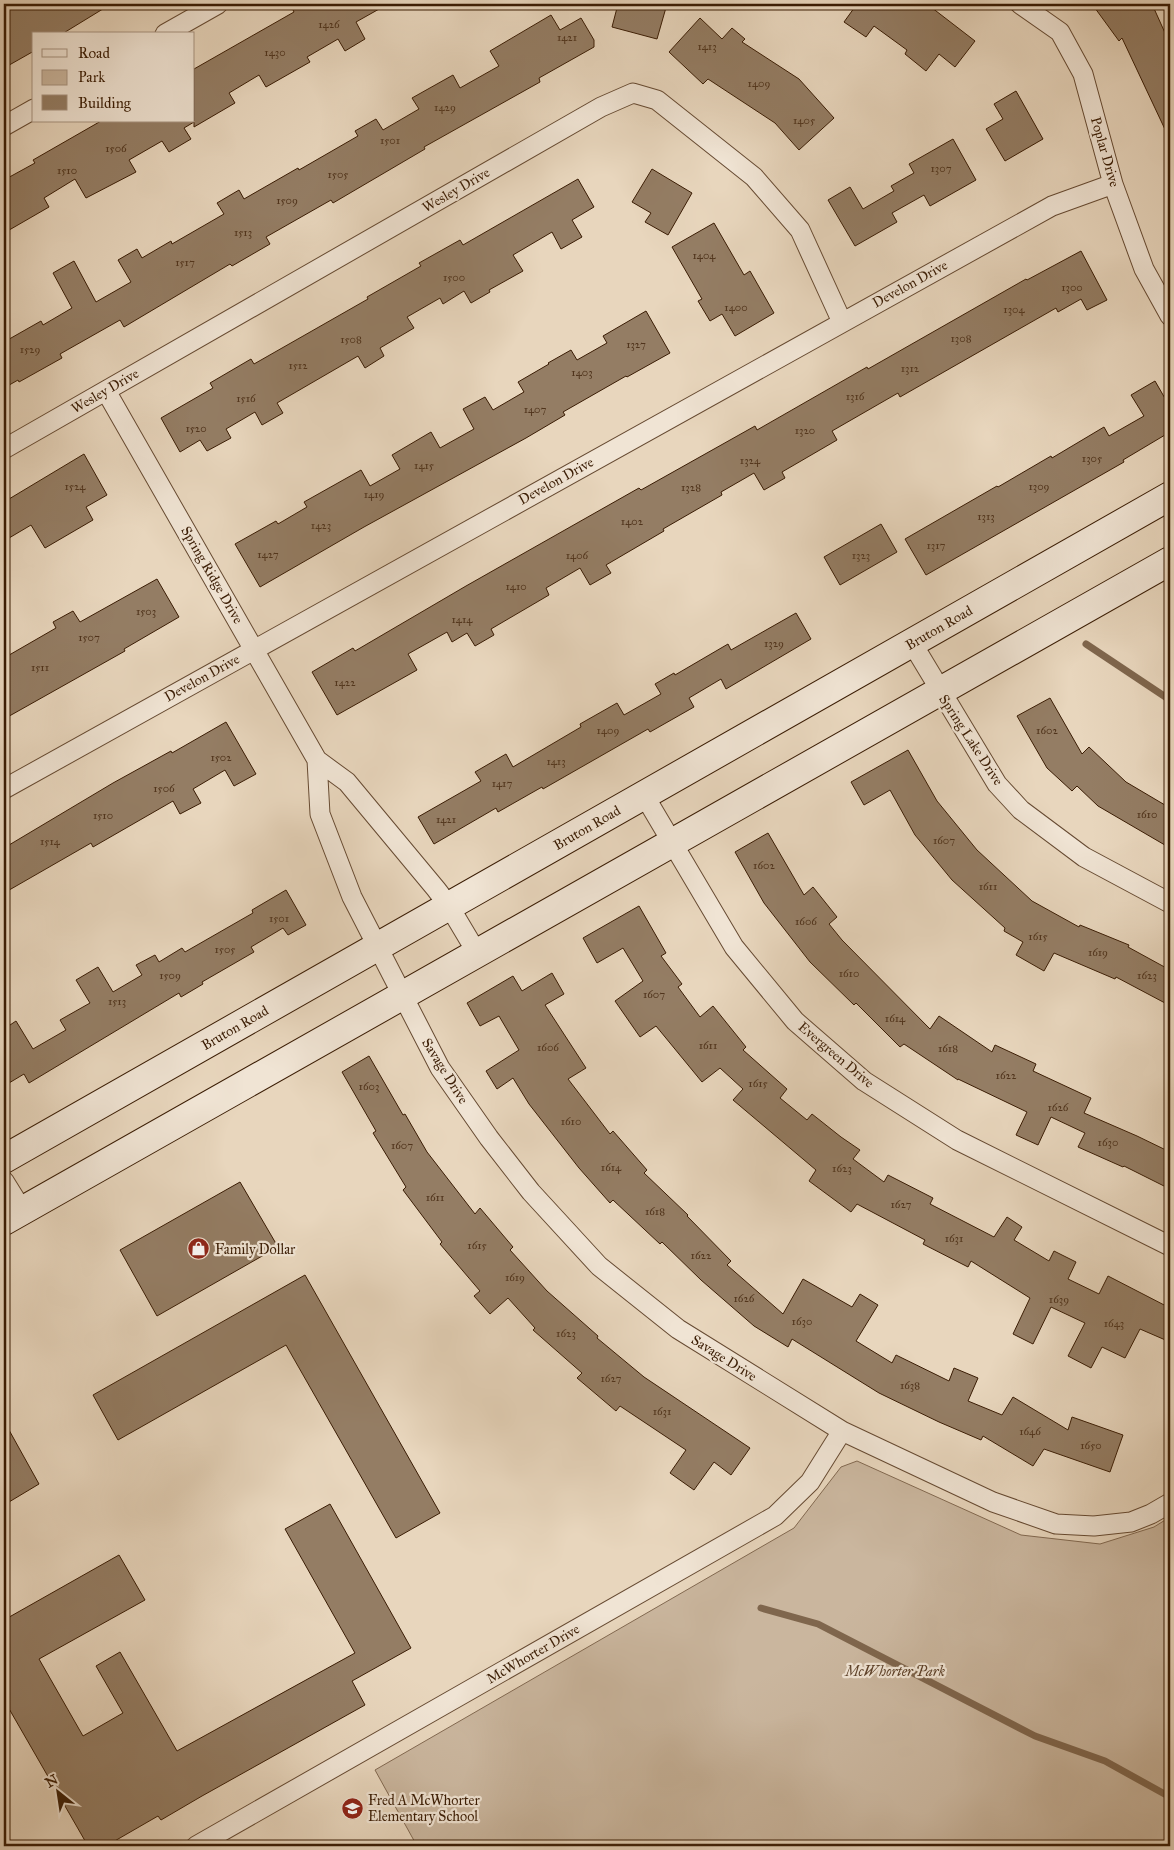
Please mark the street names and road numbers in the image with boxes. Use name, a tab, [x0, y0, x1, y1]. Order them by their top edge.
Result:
street label: Poplar Drive	[1087, 115, 1123, 189]
street label: Wesley Drive	[419, 164, 493, 216]
street label: Develon Drive	[870, 256, 951, 312]
street label: Wesley Drive	[68, 365, 142, 417]
street label: Develon Drive	[516, 453, 597, 509]
street label: Spring Ridge Drive	[177, 523, 247, 627]
street label: Bruton Road	[902, 602, 976, 654]
street label: Develon Drive	[162, 650, 243, 706]
street label: Spring Lake Drive	[935, 691, 1007, 789]
street label: Bruton Road	[550, 802, 624, 854]
street label: Bruton Road	[198, 1002, 272, 1054]
street label: Evergreen Drive	[795, 1018, 877, 1092]
street label: Savage Drive	[418, 1035, 472, 1107]
street label: Savage Drive	[688, 1331, 760, 1385]
street label: McWhorter Drive	[483, 1620, 583, 1688]

